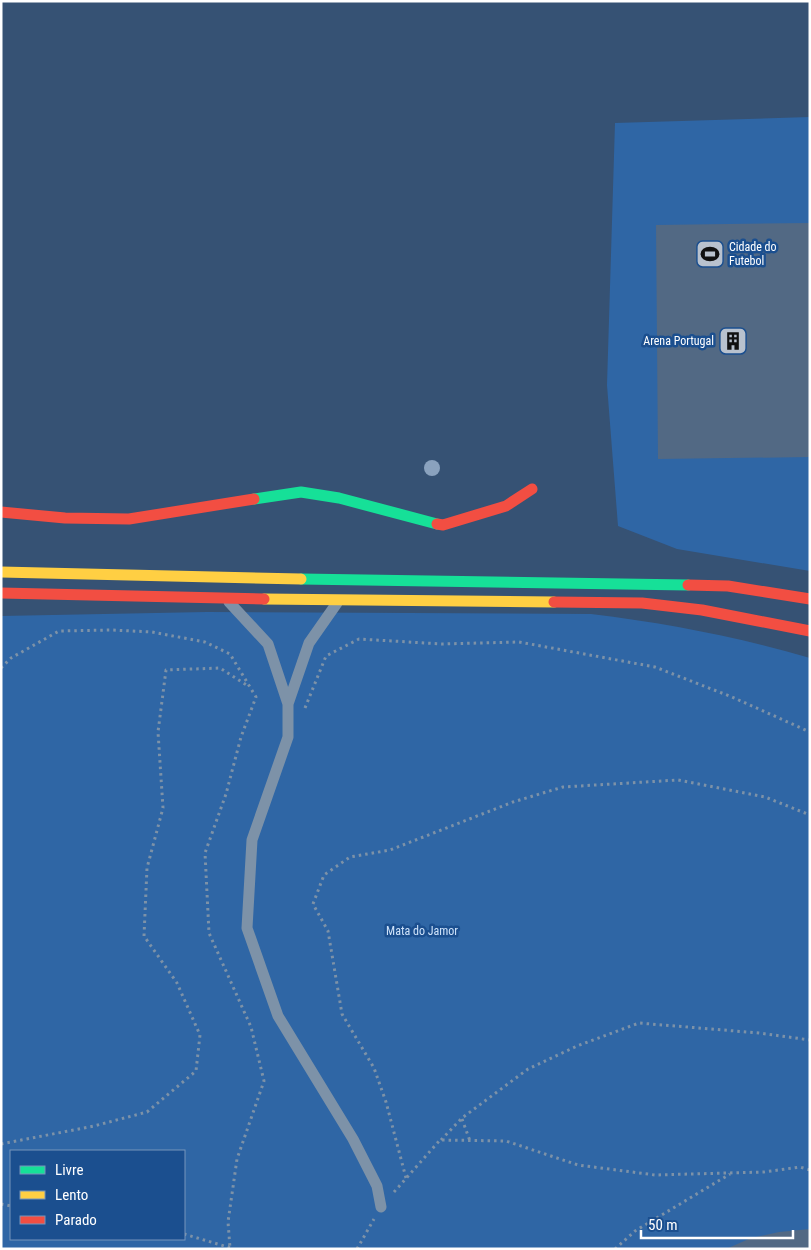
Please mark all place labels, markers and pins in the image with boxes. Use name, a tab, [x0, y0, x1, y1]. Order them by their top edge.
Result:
sports icon: Cidade do Futebol	[695, 239, 725, 269]
place label: Cidade do Futebol	[729, 240, 777, 268]
building icon: Arena Portugal	[718, 326, 748, 356]
place label: Arena Portugal	[643, 334, 714, 348]

